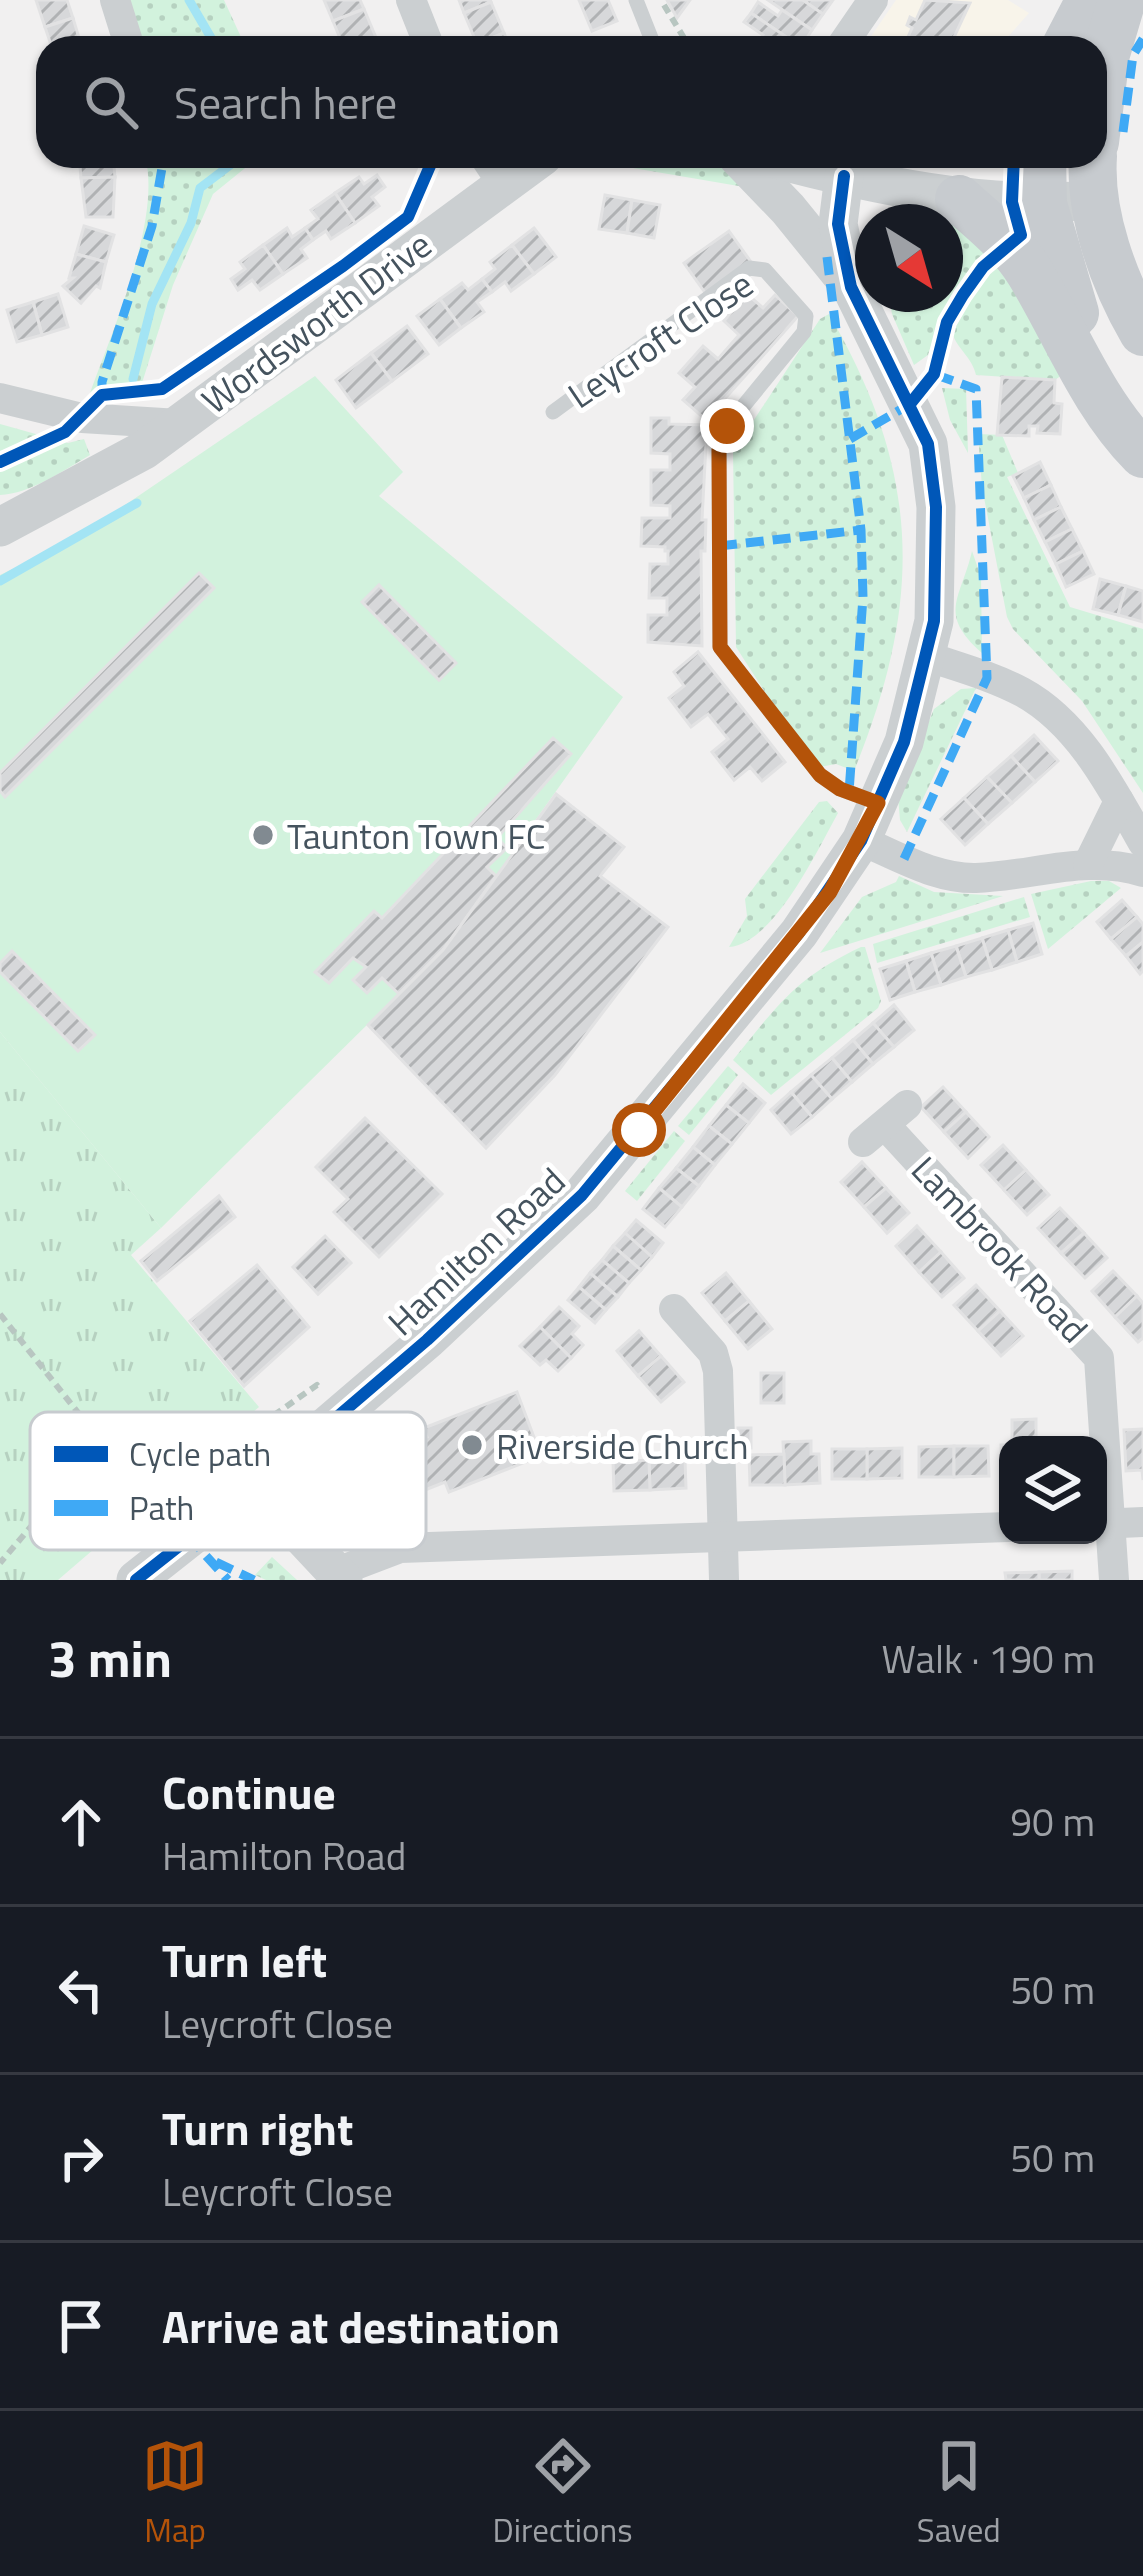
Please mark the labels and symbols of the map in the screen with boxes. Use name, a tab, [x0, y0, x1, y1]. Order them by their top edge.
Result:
north arrow	[855, 204, 963, 312]
street label: Wordsworth Drive	[190, 217, 442, 427]
street label: Leycroft Close	[556, 257, 764, 421]
route end	[700, 399, 754, 453]
place label: Taunton Town FC	[287, 808, 545, 863]
marker: Taunton Town FC	[250, 822, 276, 848]
route start	[612, 1103, 666, 1157]
street label: Lambrook Road	[899, 1143, 1101, 1355]
street label: Hamilton Road	[375, 1154, 577, 1348]
legend	[30, 1412, 426, 1550]
place label: Riverside Church	[496, 1418, 749, 1473]
text: Cycle path	[129, 1429, 271, 1479]
marker: Riverside Church	[459, 1432, 485, 1458]
text: Path	[129, 1483, 194, 1533]

